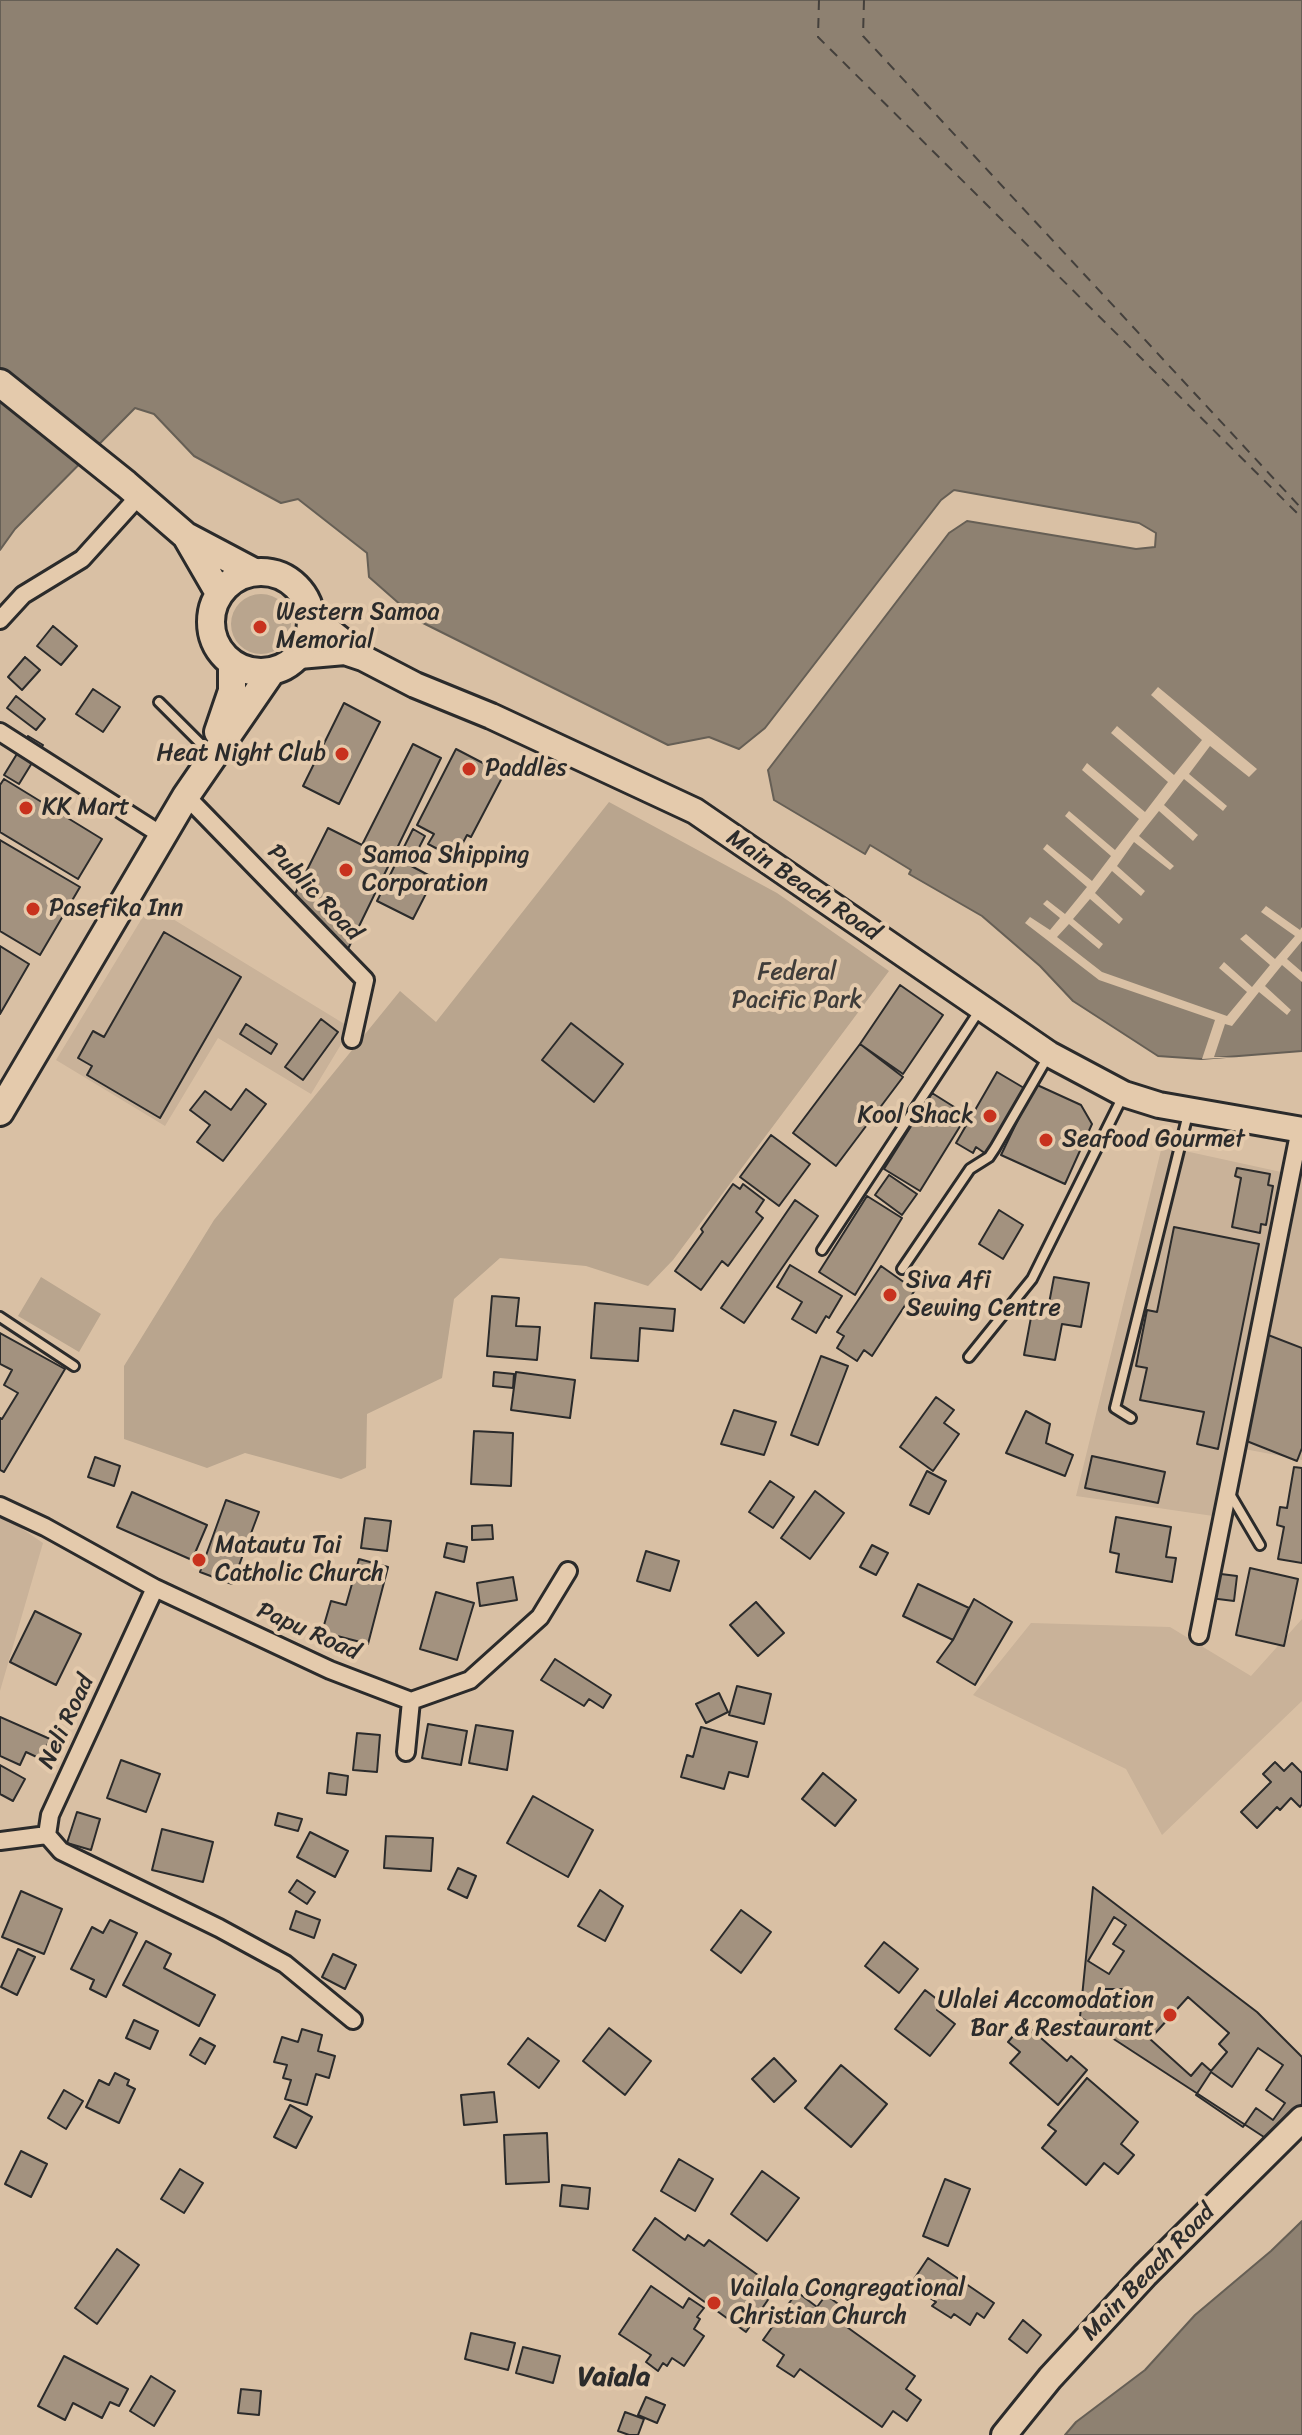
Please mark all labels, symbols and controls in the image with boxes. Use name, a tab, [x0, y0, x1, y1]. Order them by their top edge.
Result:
place label: Western Samoa Memorial	[276, 599, 440, 655]
marker: Western Samoa Memorial	[251, 618, 269, 636]
place label: Heat Night Club	[157, 740, 326, 768]
marker: Heat Night Club	[333, 745, 351, 763]
place label: Paddles	[485, 755, 567, 783]
marker: Paddles	[460, 760, 478, 778]
place label: KK Mart	[42, 794, 129, 822]
marker: KK Mart	[17, 799, 35, 817]
street label: Main Beach Road	[721, 824, 885, 948]
street label: Public Road	[261, 838, 367, 948]
place label: Samoa Shipping Corporation	[362, 842, 529, 898]
marker: Samoa Shipping Corporation	[337, 861, 355, 879]
place label: Pasefika Inn	[49, 895, 183, 923]
marker: Pasefika Inn	[24, 900, 42, 918]
park label: Federal Pacific Park	[732, 959, 862, 1015]
place label: Kool Shack	[858, 1102, 974, 1130]
marker: Kool Shack	[981, 1107, 999, 1125]
place label: Seafood Gourmet	[1062, 1126, 1245, 1154]
marker: Seafood Gourmet	[1037, 1131, 1055, 1149]
place label: Siva Afi Sewing Centre	[906, 1267, 1061, 1323]
marker: Siva Afi Sewing Centre	[881, 1286, 899, 1304]
place label: Matautu Tai Catholic Church	[215, 1532, 384, 1588]
marker: Matautu Tai Catholic Church	[190, 1551, 208, 1569]
street label: Papu Road	[252, 1597, 364, 1667]
street label: Neli Road	[33, 1671, 101, 1773]
place label: Ulalei Accomodation Bar & Restaurant	[938, 1987, 1154, 2043]
marker: Ulalei Accomodation Bar & Restaurant	[1161, 2006, 1179, 2024]
street label: Main Beach Road	[1076, 2199, 1222, 2347]
place label: Vailala Congregational Christian Church	[730, 2275, 965, 2331]
marker: Vailala Congregational Christian Church	[705, 2294, 723, 2312]
district label: Vaiala	[578, 2361, 650, 2395]

